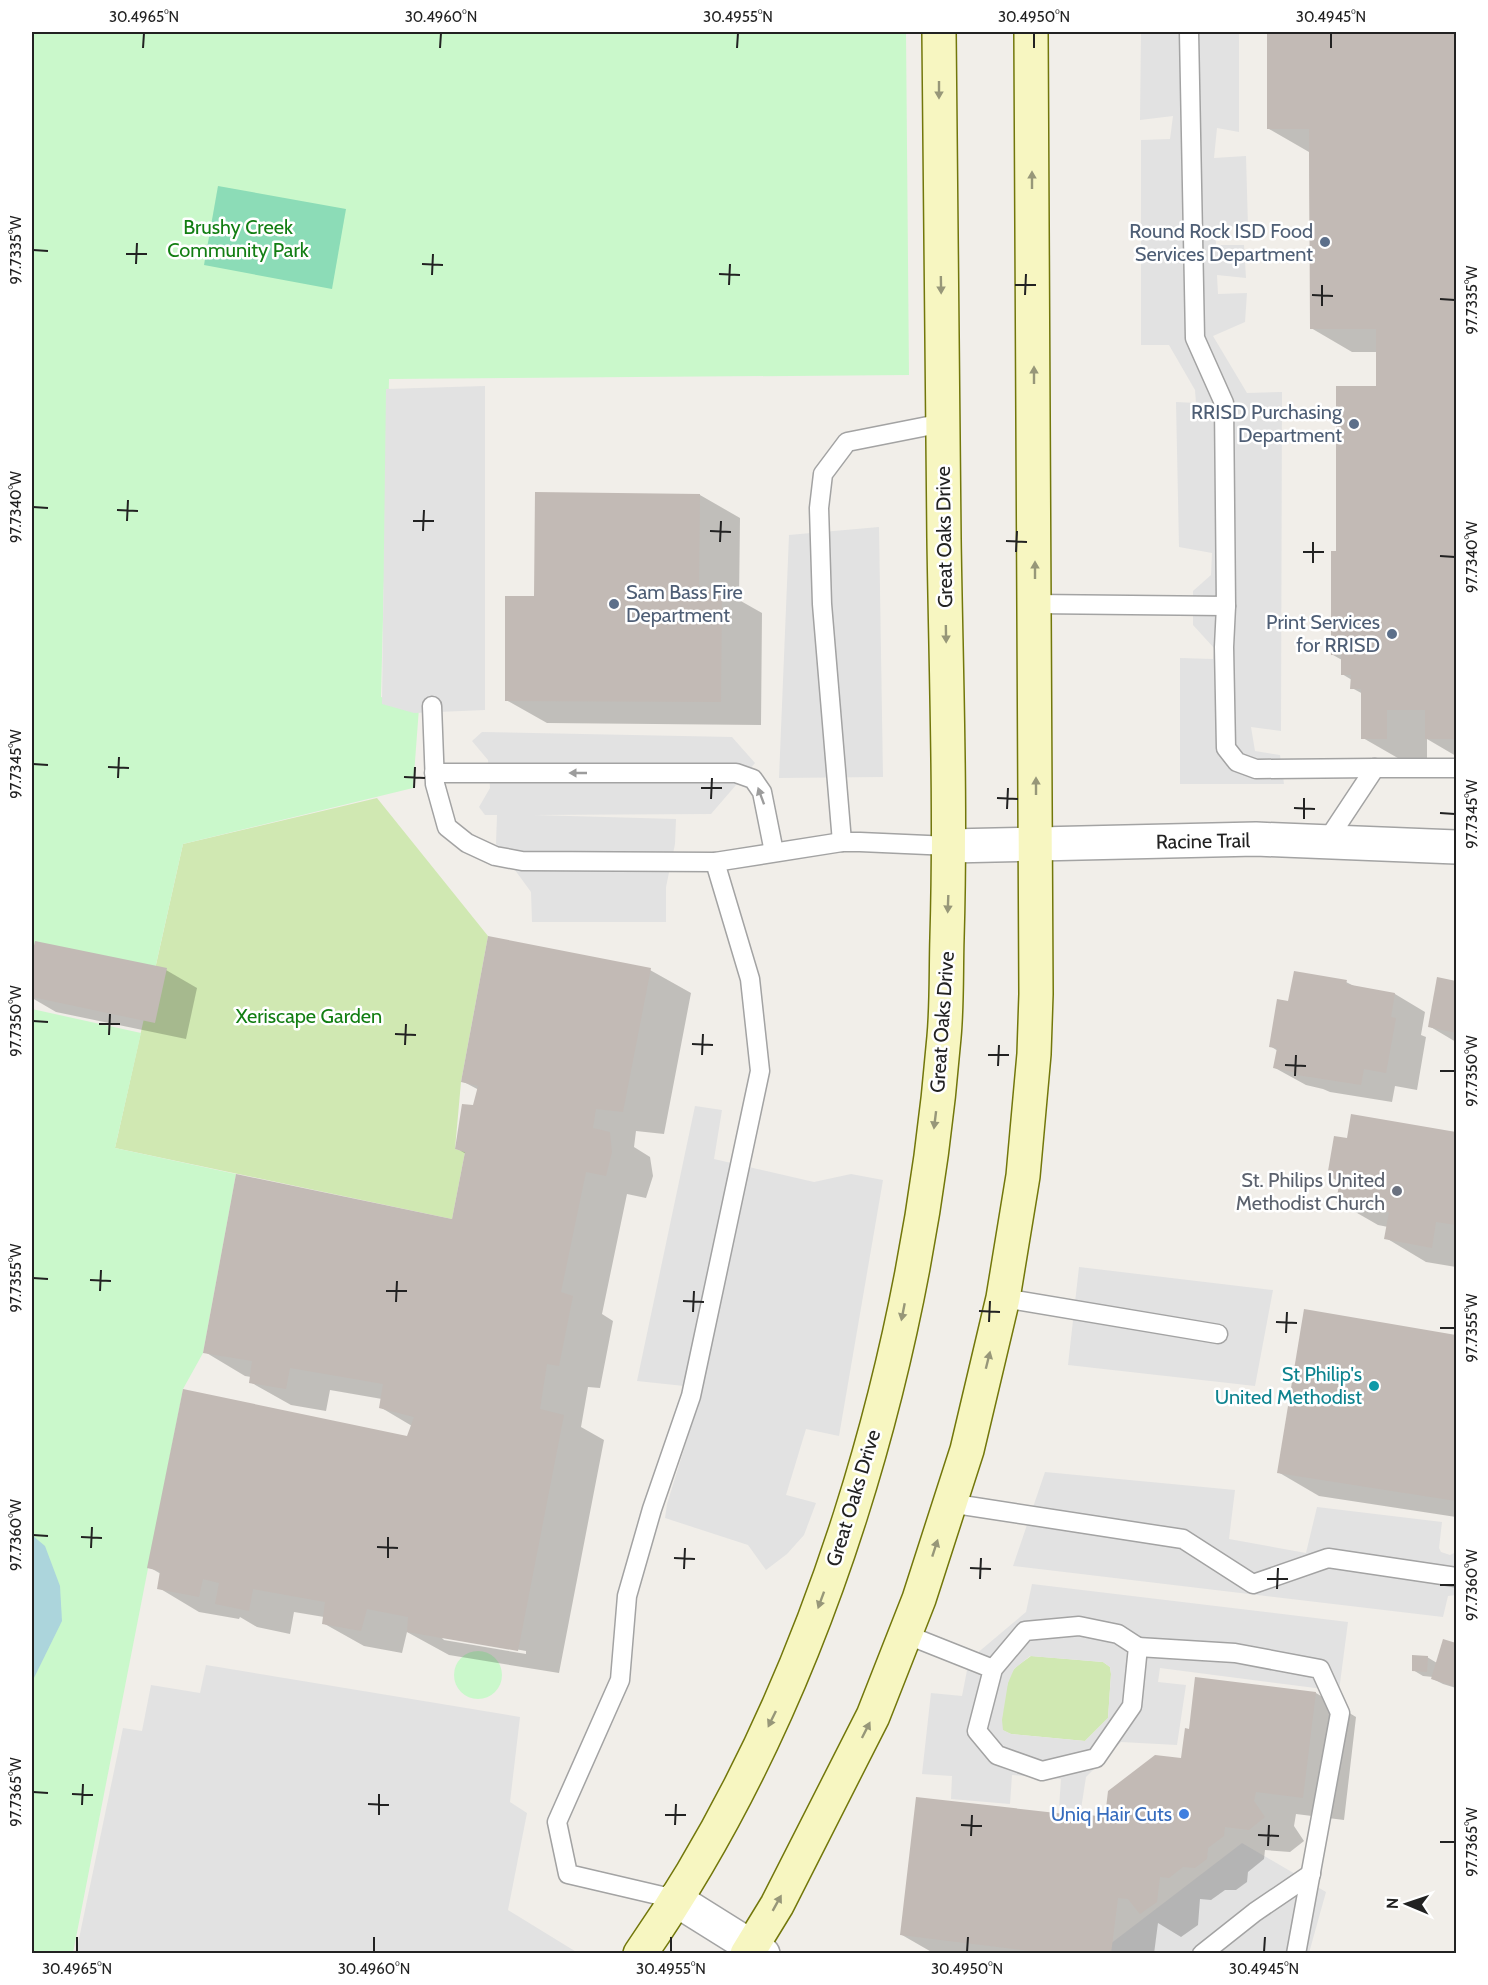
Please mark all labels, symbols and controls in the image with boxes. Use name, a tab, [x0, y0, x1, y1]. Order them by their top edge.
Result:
text: 30.4965°N	[109, 8, 179, 26]
text: 30.4960°N	[405, 8, 477, 26]
text: 30.4955°N	[703, 8, 773, 26]
text: 30.4950°N	[998, 8, 1070, 26]
text: 30.4945°N	[1296, 8, 1366, 26]
one-way arrow	[934, 80, 944, 99]
one-way arrow	[1028, 170, 1037, 189]
text: 97.7335°W	[7, 215, 25, 285]
park label: Brushy Creek Community Park	[167, 215, 309, 262]
place label: Round Rock ISD Food Services Department	[1129, 219, 1313, 266]
marker: Round Rock ISD Food Services Department	[1318, 235, 1332, 249]
text: 97.7335°W	[1463, 265, 1481, 335]
one-way arrow	[936, 275, 946, 294]
one-way arrow	[1029, 365, 1039, 384]
place label: RRISD Purchasing Department	[1191, 400, 1343, 447]
marker: RRISD Purchasing Department	[1347, 417, 1361, 431]
street label: Great Oaks Drive	[931, 466, 957, 608]
text: 97.7340°W	[7, 470, 25, 543]
text: 97.7340°W	[1463, 520, 1481, 593]
one-way arrow	[1030, 560, 1040, 579]
place label: Sam Bass Fire Department	[626, 580, 743, 627]
marker: Sam Bass Fire Department	[607, 597, 621, 611]
place label: Print Services for RRISD	[1266, 610, 1380, 657]
one-way arrow	[941, 625, 950, 644]
marker: Print Services for RRISD	[1385, 627, 1399, 641]
text: 97.7345°W	[7, 728, 25, 799]
one-way arrow	[569, 768, 588, 777]
one-way arrow	[1031, 776, 1041, 795]
text: 97.7345°W	[1463, 778, 1481, 849]
one-way arrow	[756, 786, 766, 804]
street label: Racine Trail	[1156, 828, 1251, 854]
one-way arrow	[944, 895, 953, 914]
street label: Great Oaks Drive	[925, 950, 959, 1094]
text: 97.7350°W	[7, 984, 25, 1057]
park label: Xeriscape Garden	[236, 1004, 382, 1028]
text: 97.7350°W	[1463, 1034, 1481, 1107]
one-way arrow	[930, 1110, 939, 1129]
place label: St. Philips United Methodist Church	[1236, 1168, 1385, 1215]
marker: St. Philips United Methodist Church	[1390, 1184, 1404, 1198]
text: 97.7355°W	[7, 1243, 25, 1313]
text: 97.7355°W	[1463, 1293, 1481, 1363]
one-way arrow	[898, 1303, 907, 1322]
one-way arrow	[984, 1351, 994, 1369]
place label: St Philip's United Methodist	[1215, 1362, 1362, 1409]
marker: St Philip's United Methodist	[1367, 1379, 1381, 1393]
street label: Great Oaks Drive	[821, 1427, 885, 1569]
text: 97.7360°W	[7, 1498, 25, 1571]
one-way arrow	[931, 1539, 940, 1557]
text: 97.7360°W	[1463, 1548, 1481, 1621]
one-way arrow	[815, 1591, 825, 1609]
one-way arrow	[767, 1711, 776, 1728]
one-way arrow	[861, 1721, 871, 1738]
text: 97.7365°W	[7, 1756, 25, 1827]
place label: Uniq Hair Cuts	[1051, 1802, 1172, 1826]
text: 97.7365°W	[1463, 1806, 1481, 1877]
marker: Uniq Hair Cuts	[1177, 1807, 1191, 1821]
north arrow	[1377, 1874, 1437, 1934]
one-way arrow	[772, 1894, 782, 1911]
text: N	[1383, 1898, 1402, 1909]
text: 30.4965°N	[42, 1960, 112, 1978]
text: 30.4960°N	[338, 1960, 410, 1978]
text: 30.4955°N	[636, 1960, 706, 1978]
text: 30.4950°N	[931, 1960, 1003, 1978]
text: 30.4945°N	[1229, 1960, 1299, 1978]

